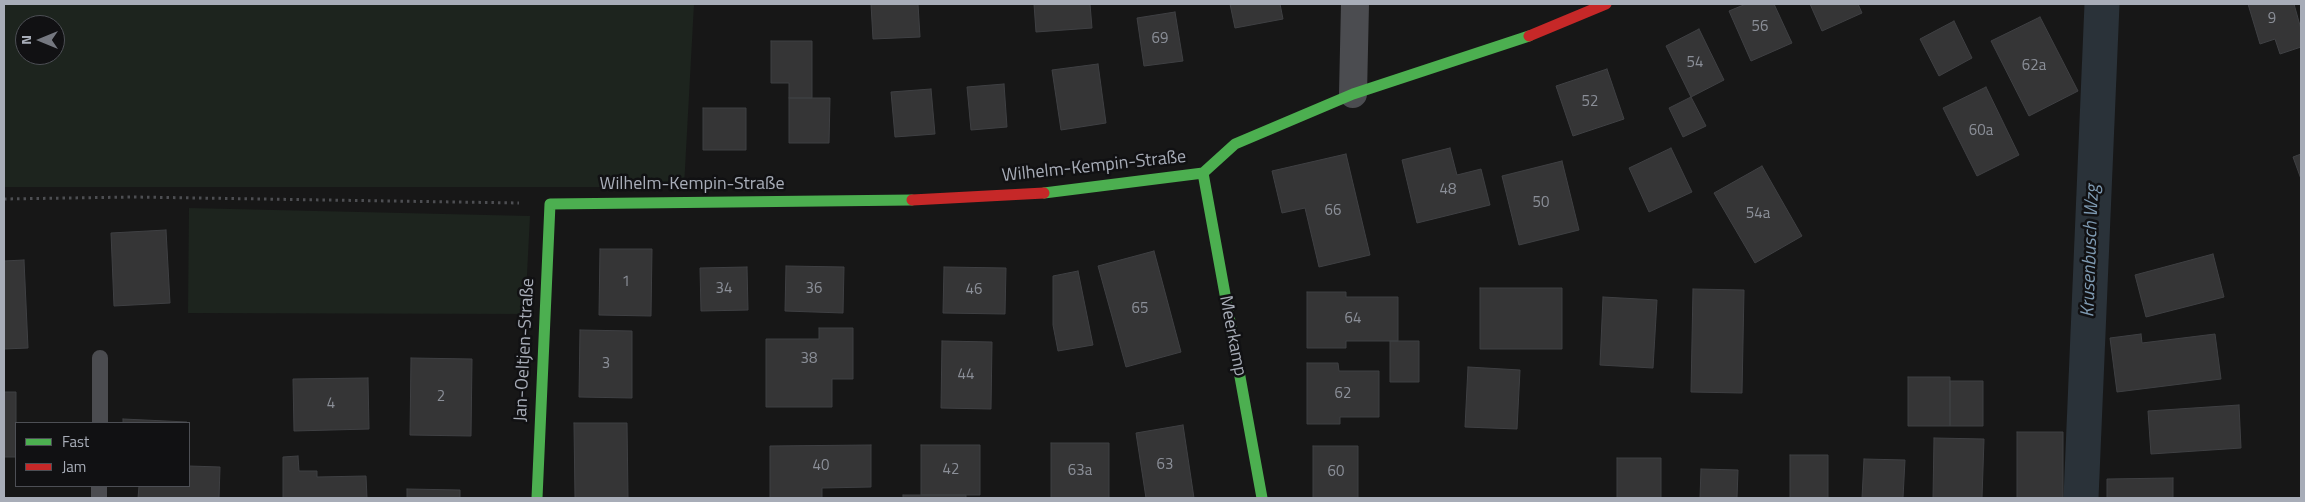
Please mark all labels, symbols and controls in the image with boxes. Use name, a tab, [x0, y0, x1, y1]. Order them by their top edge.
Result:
house number: 9	[2268, 10, 2276, 28]
north arrow	[15, 15, 65, 65]
house number: 56	[1752, 18, 1768, 36]
house number: 69	[1152, 30, 1168, 48]
text: N	[15, 35, 36, 45]
house number: 54	[1687, 54, 1703, 72]
house number: 62a	[2022, 57, 2046, 75]
house number: 52	[1582, 93, 1598, 111]
house number: 60a	[1969, 122, 1993, 140]
street label: Wilhelm-Kempin-Straße	[1001, 147, 1187, 187]
street label: Wilhelm-Kempin-Straße	[599, 174, 785, 196]
house number: 48	[1440, 181, 1456, 199]
water label: Krusenbusch Wzg	[2077, 184, 2105, 318]
house number: 50	[1533, 194, 1549, 212]
house number: 66	[1325, 202, 1341, 220]
house number: 54a	[1746, 205, 1770, 223]
house number: 1	[622, 273, 630, 291]
street label: Jan-Oeltjen-Straße	[510, 278, 540, 422]
house number: 34	[716, 280, 732, 298]
house number: 36	[806, 280, 822, 298]
house number: 46	[966, 281, 982, 299]
street label: Meerkamp	[1214, 294, 1250, 378]
house number: 65	[1132, 300, 1148, 318]
house number: 64	[1345, 310, 1361, 328]
house number: 38	[801, 350, 817, 368]
house number: 3	[602, 355, 610, 373]
house number: 44	[958, 366, 974, 384]
house number: 62	[1335, 385, 1351, 403]
house number: 2	[437, 388, 445, 406]
house number: 4	[327, 395, 335, 413]
legend	[15, 422, 190, 487]
text: Fast	[62, 430, 89, 453]
text: Jam	[62, 455, 86, 478]
house number: 63	[1157, 456, 1173, 474]
house number: 40	[813, 457, 829, 475]
house number: 42	[943, 461, 959, 479]
house number: 63a	[1068, 462, 1092, 480]
house number: 60	[1328, 463, 1344, 481]

